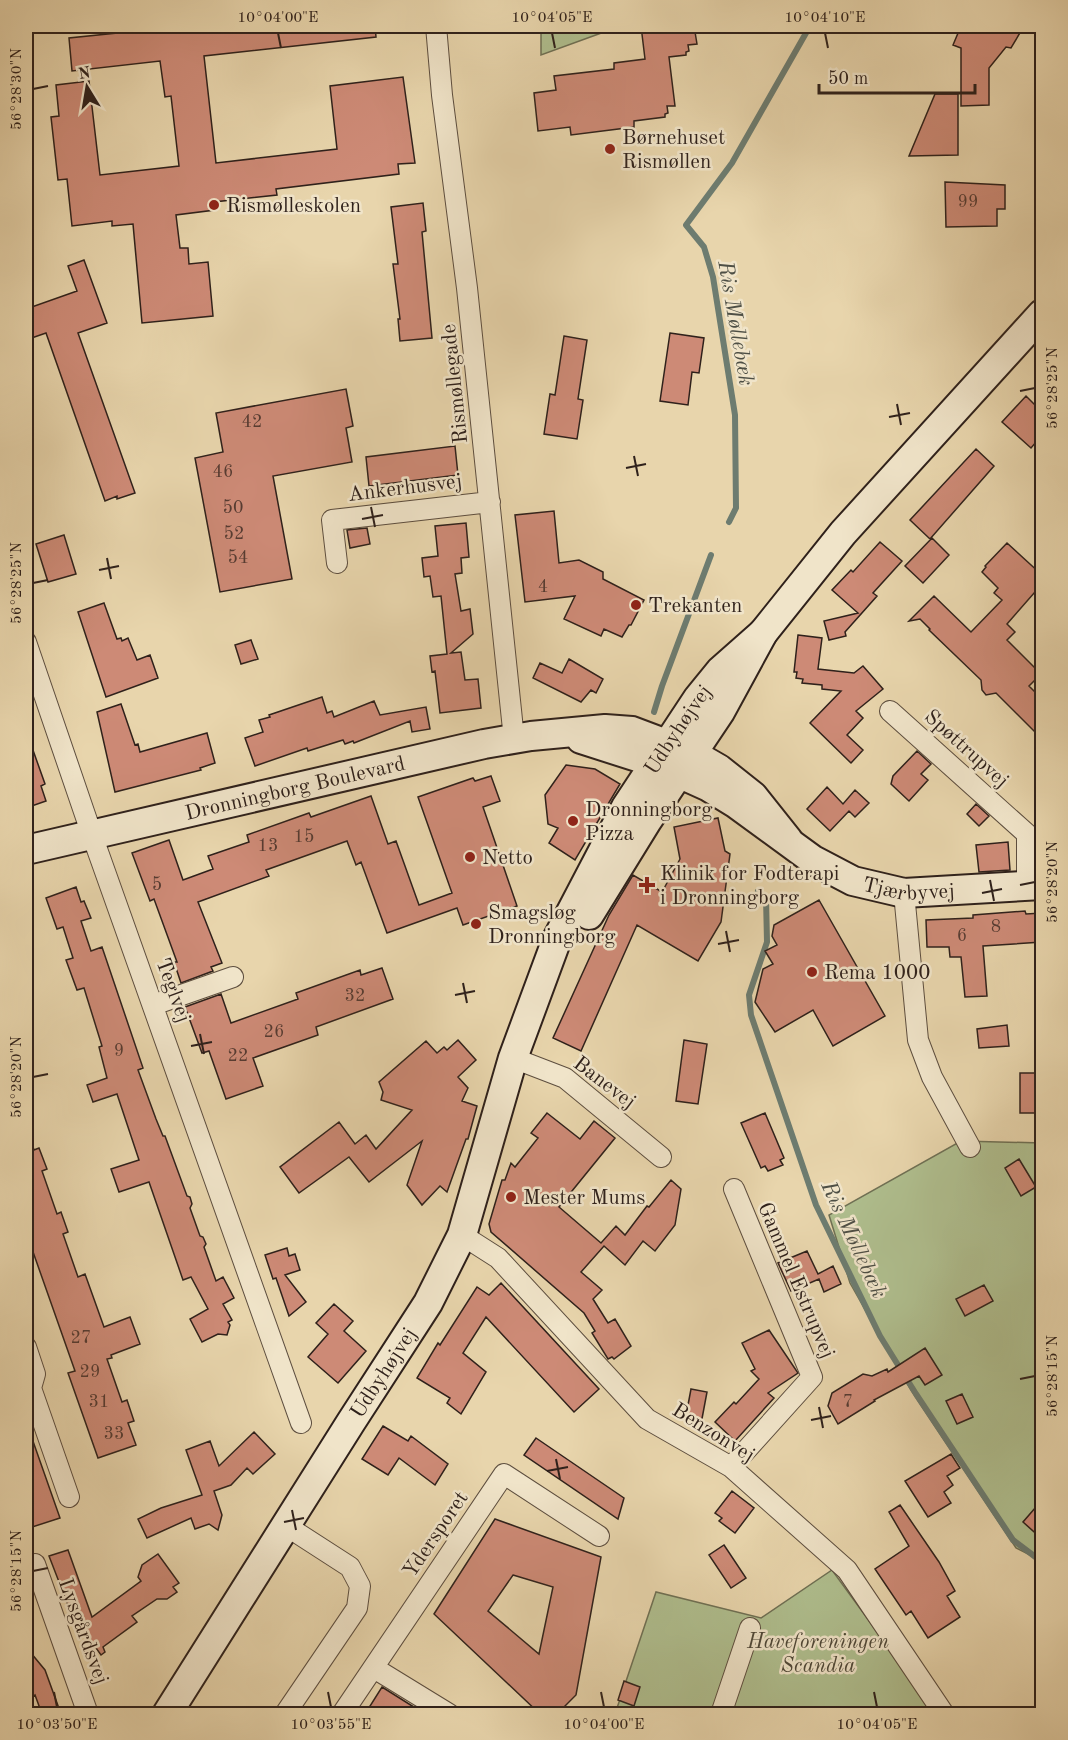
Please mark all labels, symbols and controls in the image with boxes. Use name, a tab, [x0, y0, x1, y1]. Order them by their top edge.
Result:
text: 10°04'00"E	[238, 11, 318, 26]
text: 10°04'05"E	[512, 11, 592, 26]
text: 10°04'10"E	[785, 11, 865, 26]
text: 56°28'30"N	[10, 48, 25, 130]
north arrow	[57, 57, 117, 117]
scale bar	[819, 57, 975, 95]
text: N	[77, 65, 93, 83]
text: 50 m	[828, 70, 868, 88]
place label: Børnehuset Rismøllen	[622, 128, 725, 173]
marker: Børnehuset Rismøllen	[603, 142, 617, 156]
house number: 99	[958, 193, 978, 211]
place label: Rismølleskolen	[226, 196, 361, 217]
marker: Rismølleskolen	[207, 198, 221, 212]
water label: Ris Møllebæk	[713, 258, 757, 388]
street label: Rismøllegade	[439, 323, 472, 445]
text: 56°28'25"N	[1046, 347, 1061, 429]
house number: 42	[242, 413, 262, 431]
house number: 46	[213, 463, 233, 481]
street label: Ankerhusvej	[347, 471, 463, 506]
house number: 50	[223, 499, 243, 517]
house number: 52	[224, 525, 244, 543]
text: 56°28'25"N	[10, 542, 25, 624]
house number: 54	[228, 549, 248, 567]
house number: 4	[538, 578, 548, 596]
place label: Trekanten	[648, 596, 742, 617]
marker: Trekanten	[629, 598, 643, 612]
street label: Udbyhøjvej	[641, 681, 716, 779]
street label: Spøttrupvej	[920, 706, 1012, 792]
street label: Dronningborg Boulevard	[183, 754, 407, 825]
place label: Dronningborg Pizza	[585, 800, 713, 845]
marker: Dronningborg Pizza	[566, 814, 580, 828]
house number: 15	[294, 828, 314, 846]
house number: 13	[258, 837, 278, 855]
text: 56°28'20"N	[1046, 841, 1061, 923]
place label: Netto	[482, 848, 533, 869]
marker: Netto	[463, 850, 477, 864]
place label: Klinik for Fodterapi i Dronningborg	[660, 864, 839, 909]
street label: Tjærbyvej	[860, 875, 955, 905]
house number: 5	[152, 876, 162, 894]
marker: Klinik for Fodterapi i Dronningborg	[638, 876, 656, 894]
place label: Smagsløg Dronningborg	[488, 903, 616, 948]
marker: Smagsløg Dronningborg	[469, 917, 483, 931]
house number: 8	[991, 918, 1001, 936]
house number: 6	[957, 927, 967, 945]
street label: Teglvej	[151, 956, 194, 1025]
place label: Rema 1000	[824, 963, 930, 984]
marker: Rema 1000	[805, 965, 819, 979]
house number: 32	[345, 987, 365, 1005]
house number: 26	[264, 1023, 284, 1041]
text: 56°28'20"N	[10, 1036, 25, 1118]
house number: 9	[114, 1042, 124, 1060]
house number: 22	[228, 1047, 248, 1065]
street label: Banevej	[569, 1053, 639, 1113]
water label: Ris Møllebæk	[816, 1177, 890, 1302]
place label: Mester Mums	[523, 1188, 645, 1209]
marker: Mester Mums	[504, 1190, 518, 1204]
street label: Gammel Estrupvej	[753, 1199, 838, 1362]
street label: Udbyhøjvej	[347, 1324, 421, 1422]
house number: 27	[71, 1329, 91, 1347]
text: 56°28'15"N	[1046, 1335, 1061, 1417]
house number: 29	[80, 1363, 100, 1381]
house number: 31	[89, 1393, 109, 1411]
house number: 7	[843, 1393, 853, 1411]
street label: Benzonvej	[668, 1400, 758, 1467]
house number: 33	[104, 1425, 124, 1443]
street label: Ydersporet	[400, 1488, 473, 1582]
text: 56°28'15"N	[10, 1530, 25, 1612]
street label: Lysgårdsvej	[54, 1576, 111, 1687]
park label: Haveforeningen Scandia	[746, 1632, 889, 1677]
text: 10°03'50"E	[17, 1718, 97, 1733]
text: 10°03'55"E	[291, 1718, 371, 1733]
text: 10°04'00"E	[564, 1718, 644, 1733]
text: 10°04'05"E	[837, 1718, 917, 1733]

